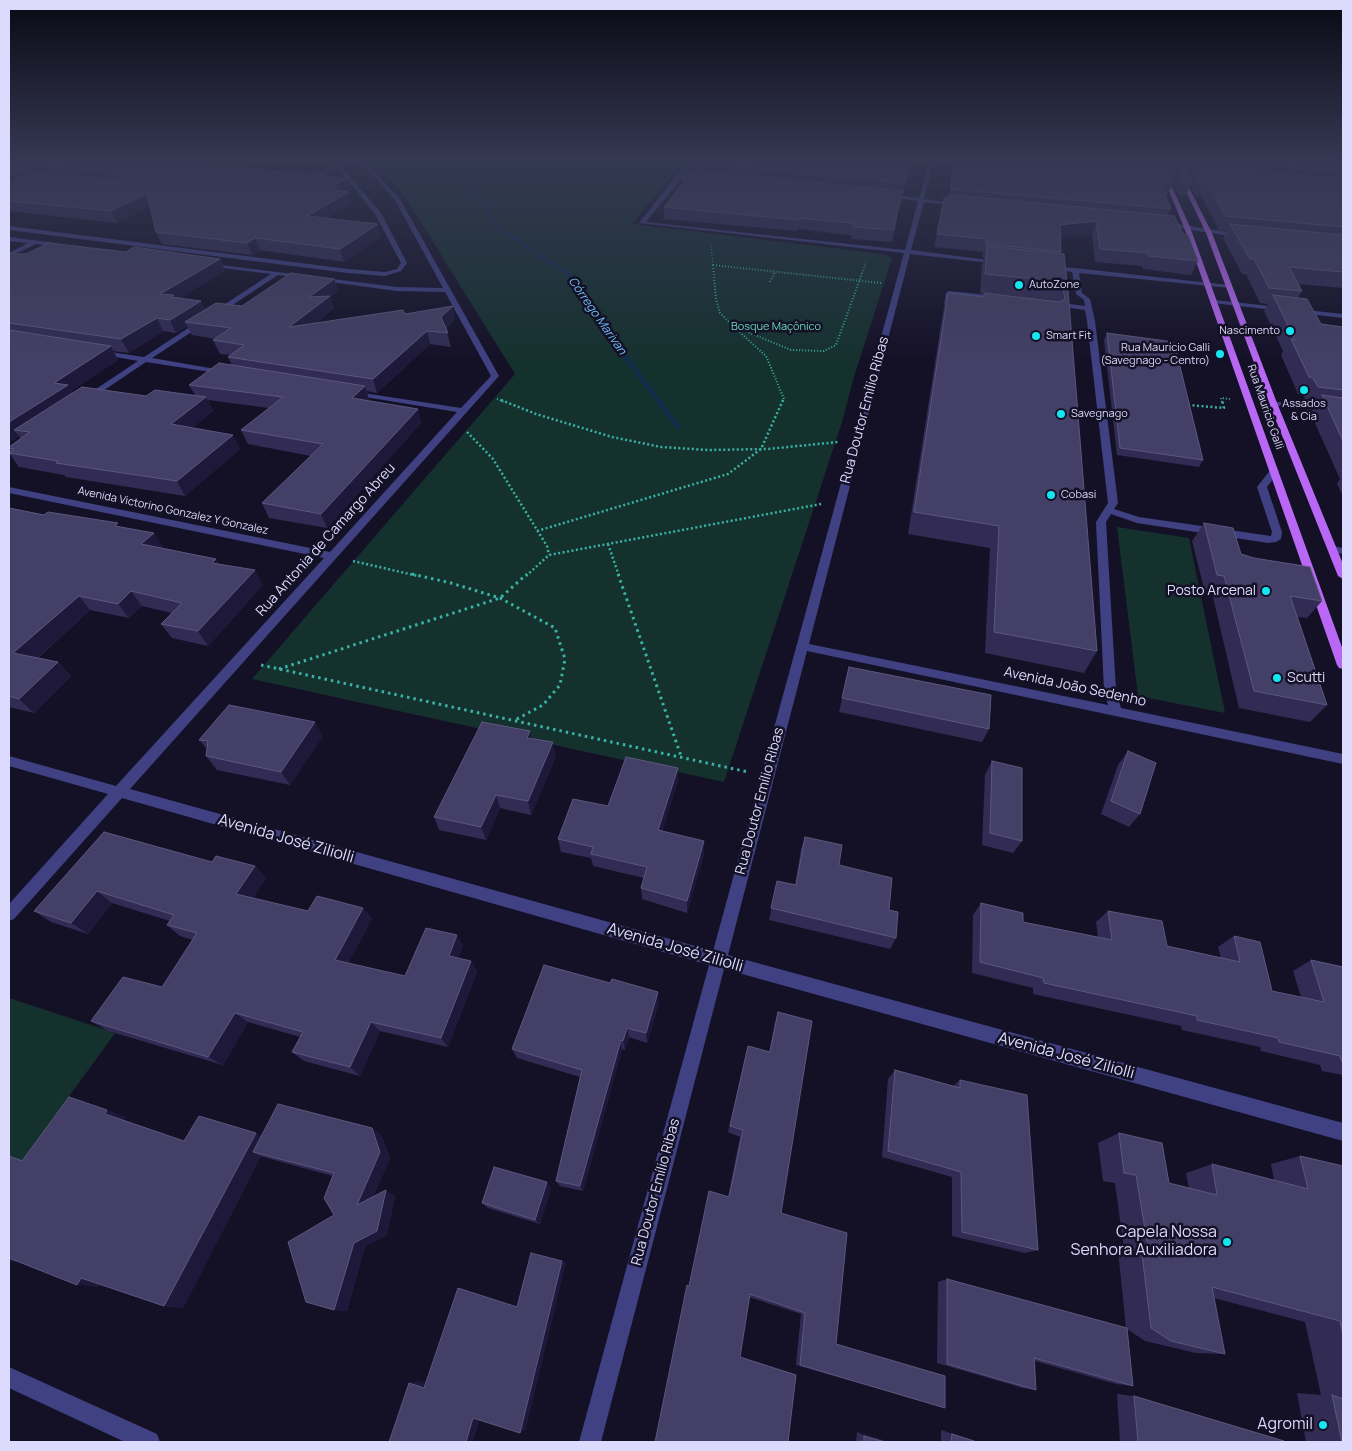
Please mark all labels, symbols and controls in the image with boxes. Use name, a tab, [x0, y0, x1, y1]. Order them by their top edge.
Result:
water label: Córrego Marivan	[565, 274, 629, 358]
place label: AutoZone	[1029, 278, 1079, 292]
marker: AutoZone	[1013, 279, 1025, 291]
park label: Bosque Maçônico	[731, 320, 821, 334]
place label: Nascimento	[1219, 324, 1280, 338]
marker: Nascimento	[1284, 325, 1296, 337]
place label: Smart Fit	[1046, 329, 1091, 343]
marker: Smart Fit	[1030, 330, 1042, 342]
street label: Rua Doutor Emílio Ribas	[837, 335, 893, 485]
place label: Rua Maurício Galli (Savegnago - Centro)	[1100, 341, 1210, 367]
marker: Rua Maurício Galli (Savegnago - Centro)	[1214, 348, 1226, 360]
street label: Rua Mauricio Galli	[1244, 363, 1286, 451]
marker: Assados & Cia	[1298, 384, 1310, 396]
place label: Assados & Cia	[1282, 397, 1326, 423]
place label: Savegnago	[1071, 407, 1128, 421]
marker: Savegnago	[1055, 408, 1067, 420]
street label: Rua Antonia de Camargo Abreu	[253, 460, 399, 620]
street label: Avenida Victorino Gonzalez Y Gonzalez	[76, 484, 270, 538]
place label: Cobasi	[1061, 488, 1096, 502]
marker: Cobasi	[1045, 489, 1057, 501]
place label: Posto Arcenal	[1167, 583, 1256, 599]
marker: Posto Arcenal	[1260, 585, 1272, 597]
street label: Avenida João Sedenho	[1002, 664, 1148, 710]
place label: Scutti	[1287, 670, 1325, 686]
marker: Scutti	[1271, 672, 1283, 684]
street label: Rua Doutor Emílio Ribas	[732, 726, 788, 876]
street label: Avenida José Ziliolli	[216, 810, 356, 868]
street label: Avenida José Ziliolli	[605, 919, 745, 977]
street label: Avenida José Ziliolli	[996, 1029, 1136, 1083]
street label: Rua Doutor Emílio Ribas	[628, 1117, 684, 1267]
place label: Capela Nossa Senhora Auxiliadora	[1071, 1223, 1217, 1261]
marker: Capela Nossa Senhora Auxiliadora	[1221, 1236, 1233, 1248]
place label: Agromil	[1257, 1415, 1313, 1435]
marker: Agromil	[1317, 1419, 1329, 1431]

